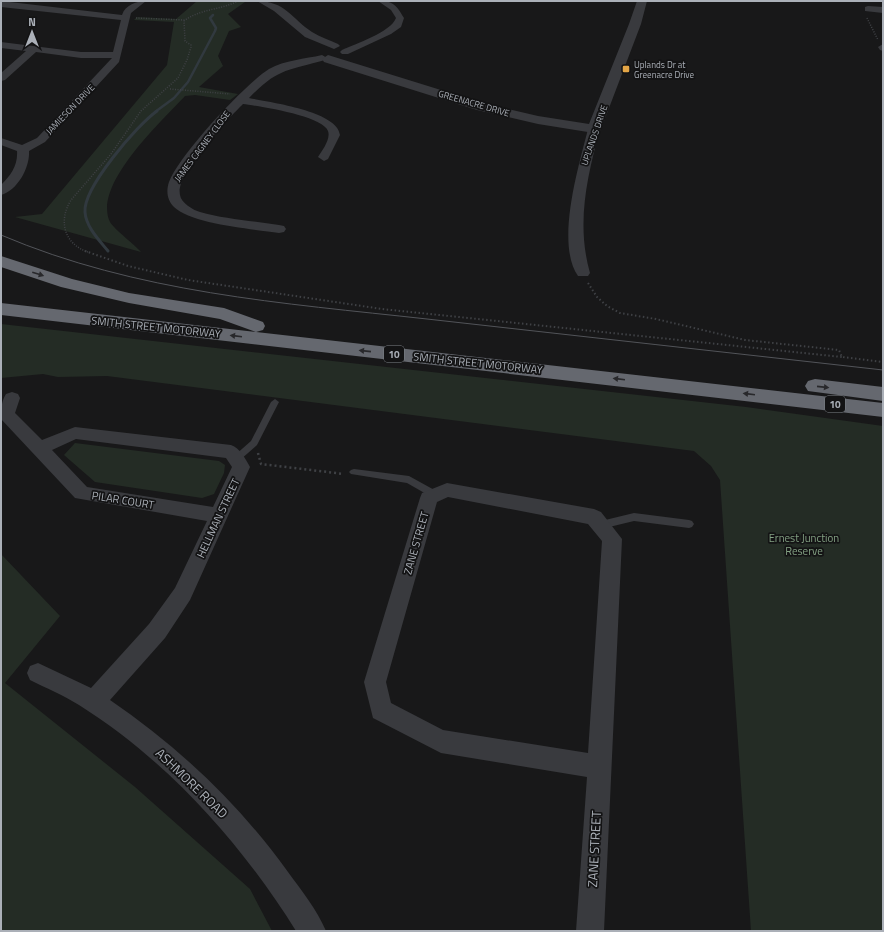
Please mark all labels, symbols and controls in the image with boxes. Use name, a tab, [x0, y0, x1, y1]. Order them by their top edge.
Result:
north arrow	[12, 12, 52, 52]
text: N	[28, 14, 36, 30]
place label: Uplands Dr at Greenacre Drive	[634, 58, 695, 81]
marker: Uplands Dr at Greenacre Drive	[621, 64, 631, 74]
street label: JAMIESON DRIVE	[43, 81, 97, 137]
street label: GREENACRE DRIVE	[437, 87, 511, 119]
street label: UPLANDS DRIVE	[578, 103, 610, 167]
street label: JAMES CAGNEY CLOSE	[171, 108, 233, 184]
one-way arrow	[32, 271, 44, 277]
street label: SMITH STREET MOTORWAY	[91, 312, 221, 342]
one-way arrow	[230, 333, 242, 339]
road number: 10	[384, 346, 404, 362]
one-way arrow	[359, 348, 371, 355]
street label: SMITH STREET MOTORWAY	[413, 348, 543, 378]
one-way arrow	[613, 376, 625, 383]
one-way arrow	[817, 384, 829, 391]
one-way arrow	[742, 391, 755, 397]
road number: 10	[825, 396, 845, 412]
street label: HELLMAN STREET	[193, 475, 244, 560]
street label: PILAR COURT	[91, 487, 156, 513]
street label: ZANE STREET	[399, 509, 433, 576]
park label: Ernest Junction Reserve	[769, 530, 839, 559]
street label: ASHMORE ROAD	[151, 743, 233, 823]
street label: ZANE STREET	[582, 810, 606, 888]

